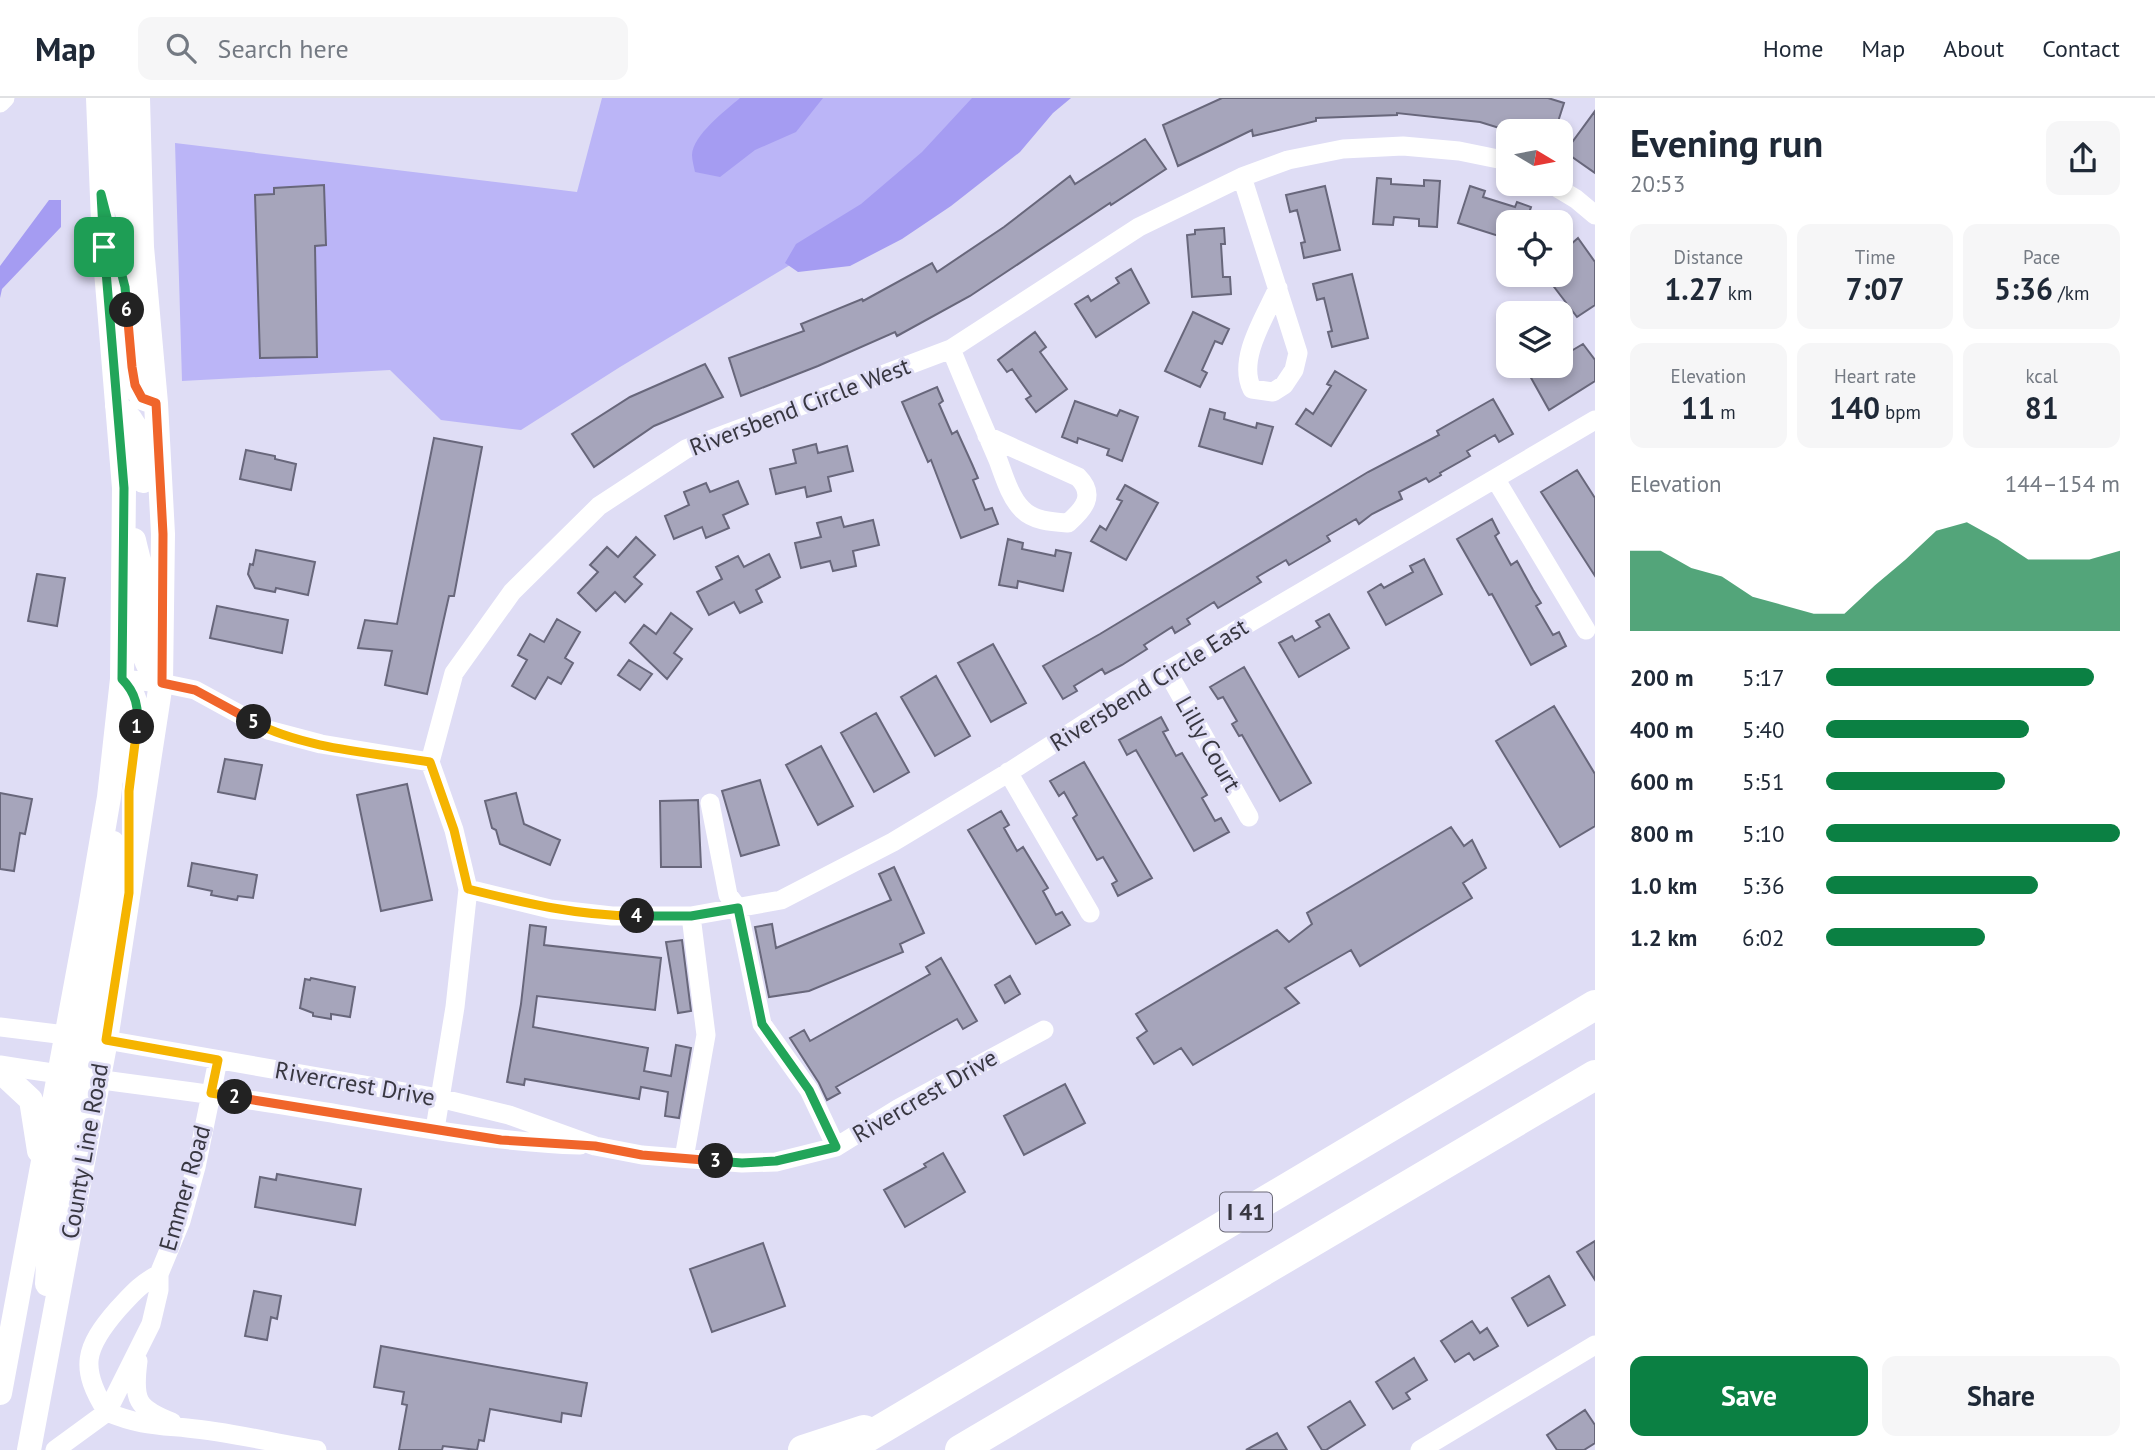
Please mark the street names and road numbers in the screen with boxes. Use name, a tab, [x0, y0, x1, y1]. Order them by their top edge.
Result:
street label: Riversbend Circle West	[685, 350, 914, 463]
street label: Riversbend Circle East	[1044, 611, 1254, 758]
street label: Lilly Court	[1169, 690, 1248, 797]
street label: Rivercrest Drive	[847, 1042, 1003, 1149]
street label: Rivercrest Drive	[273, 1054, 438, 1113]
street label: County Line Road	[54, 1061, 115, 1241]
street label: Emmer Road	[152, 1121, 217, 1254]
road number: I 41	[1220, 1192, 1272, 1232]

